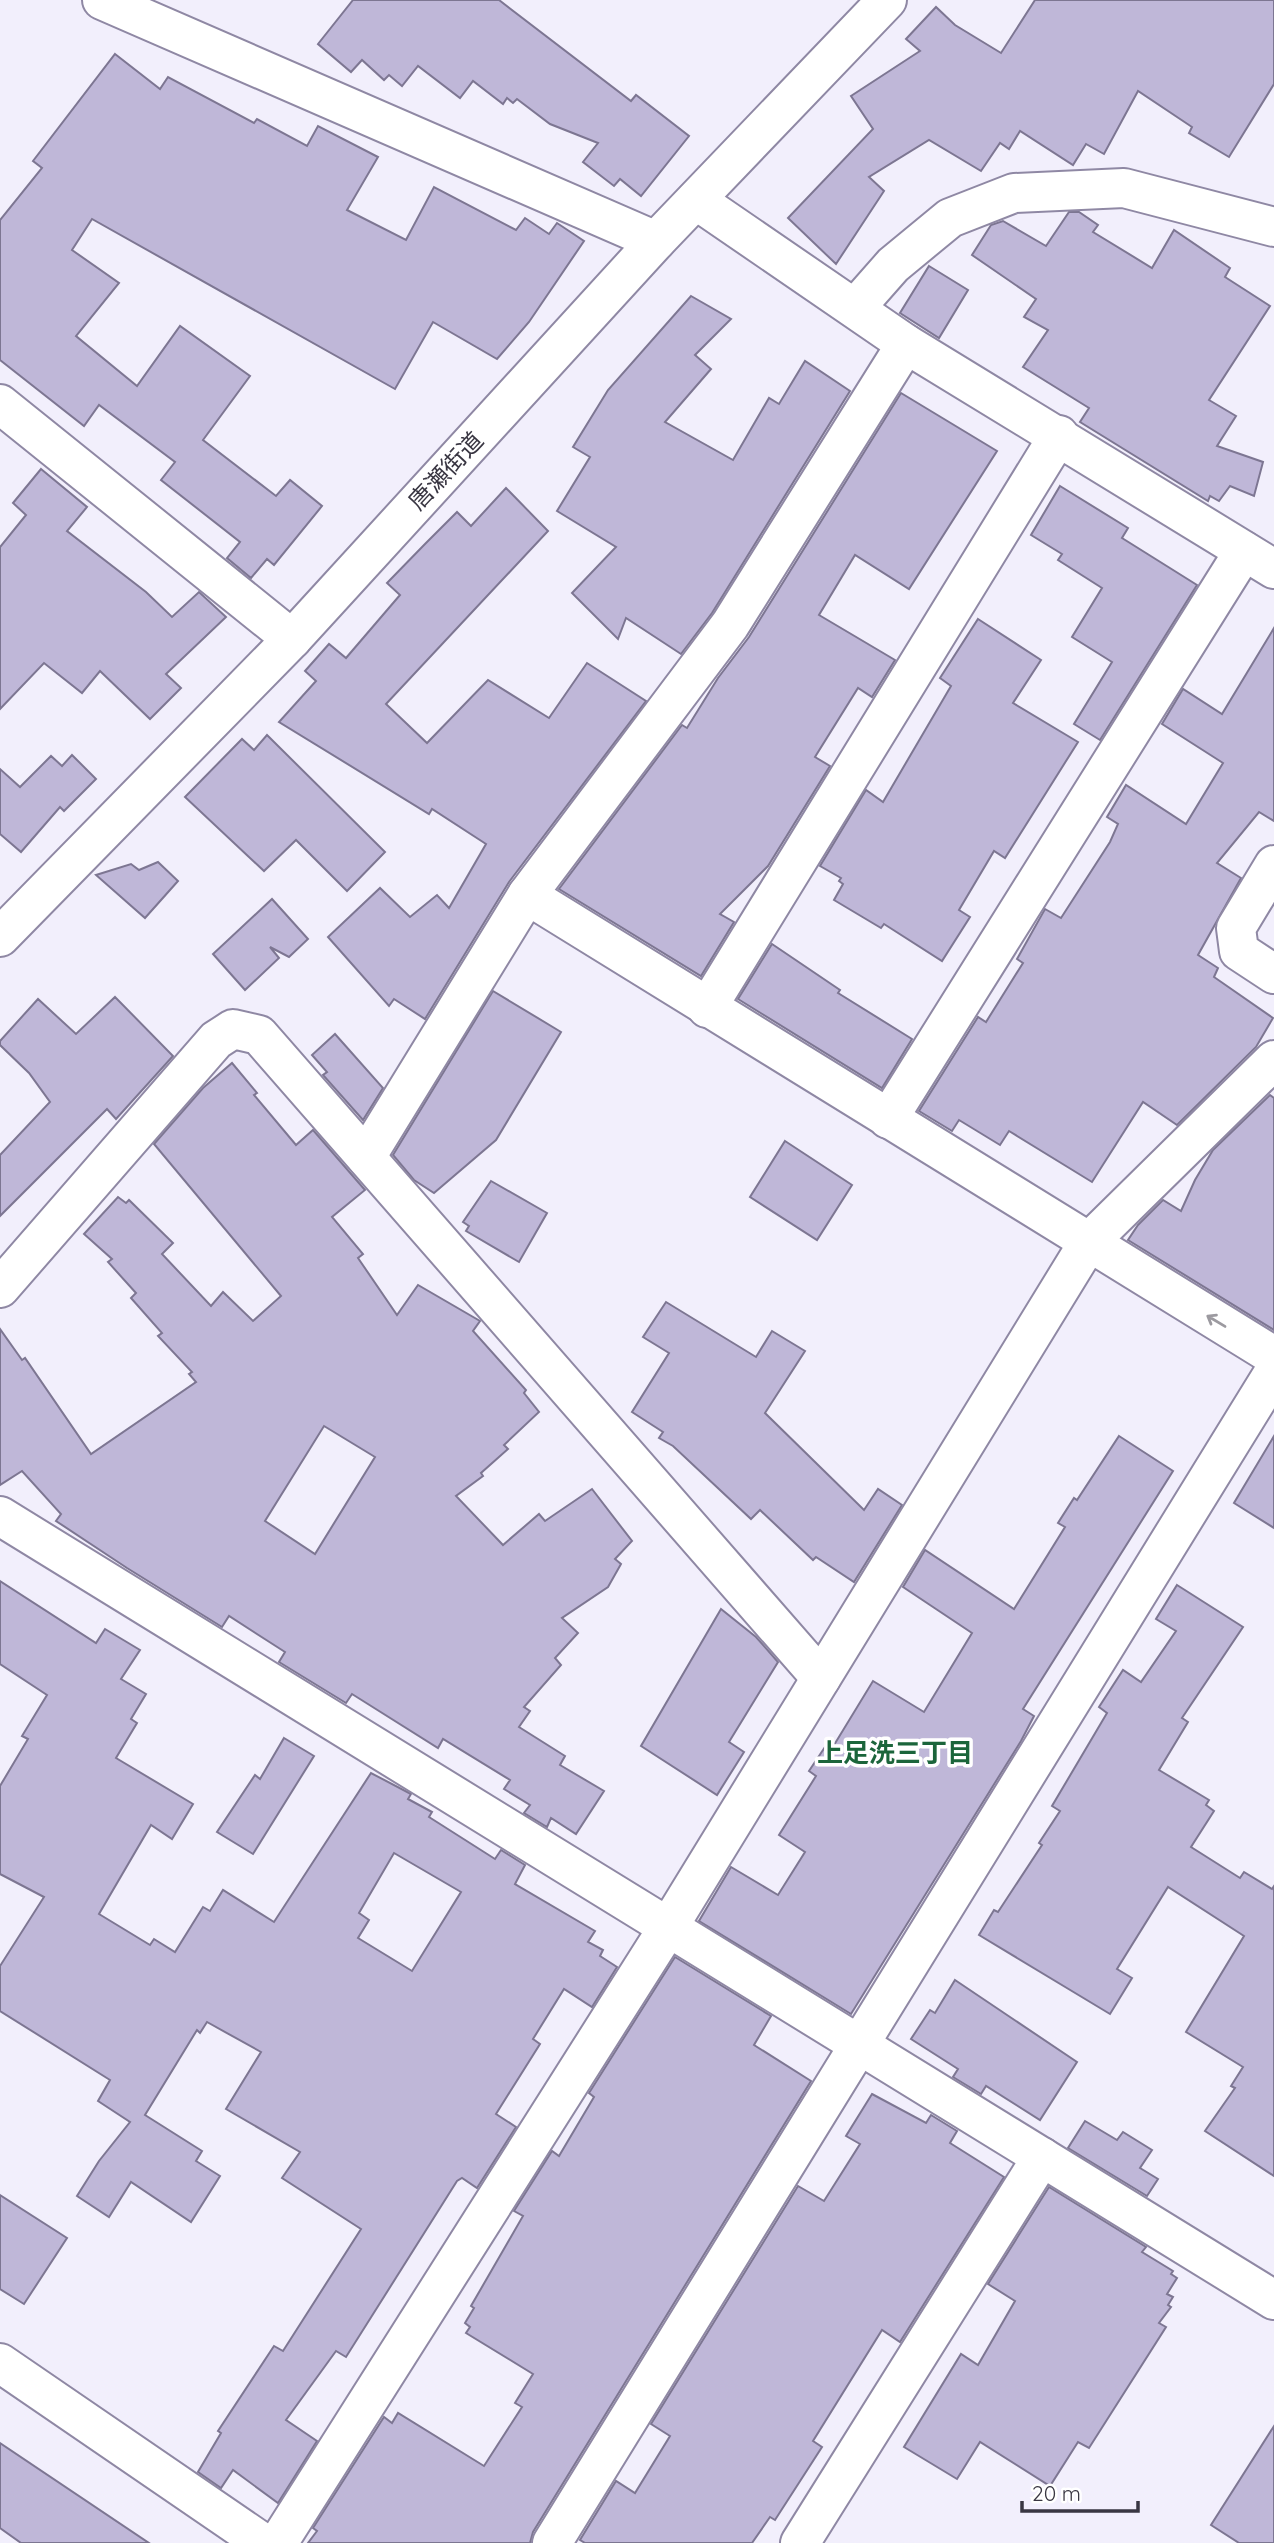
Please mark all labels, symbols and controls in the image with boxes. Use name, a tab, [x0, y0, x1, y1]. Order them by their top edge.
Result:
street label: 唐瀬街道	[402, 425, 489, 516]
one-way arrow	[1206, 1313, 1226, 1327]
district label: 上足洗三丁目	[817, 1736, 973, 1769]
scale bar	[1022, 2470, 1138, 2514]
text: 20 m	[1032, 2480, 1081, 2506]

